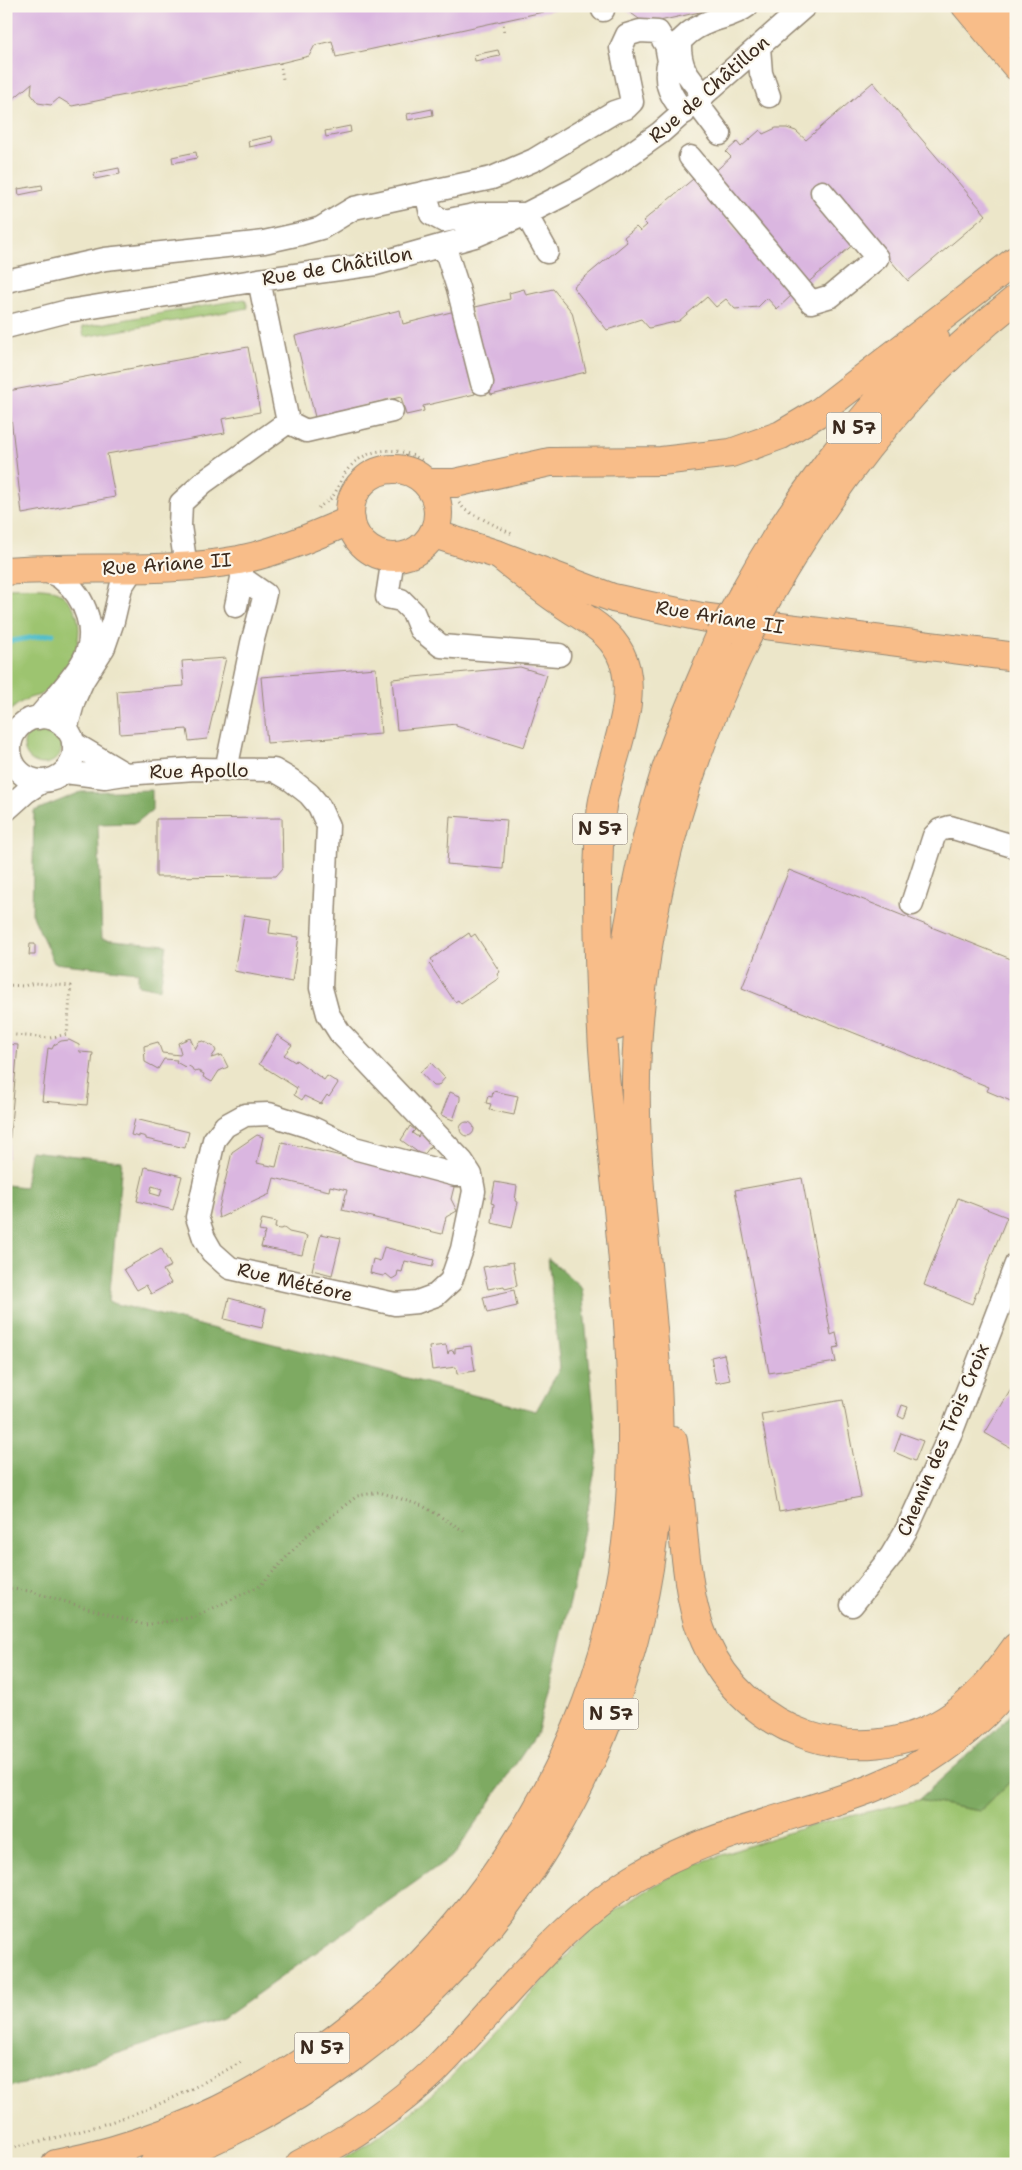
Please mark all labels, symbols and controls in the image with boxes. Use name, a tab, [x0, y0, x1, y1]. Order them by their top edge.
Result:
street label: Rue de Châtillon	[643, 30, 775, 148]
street label: Rue de Châtillon	[260, 241, 414, 291]
road number: N 57	[826, 412, 882, 443]
street label: Rue Ariane II	[102, 547, 232, 581]
street label: Rue Ariane II	[654, 595, 786, 639]
street label: Rue Apollo	[149, 758, 249, 784]
road number: N 57	[572, 814, 628, 844]
street label: Rue Météore	[235, 1257, 355, 1307]
street label: Chemin des Trois Croix	[891, 1340, 995, 1540]
road number: N 57	[584, 1698, 638, 1730]
road number: N 57	[294, 2032, 350, 2064]

